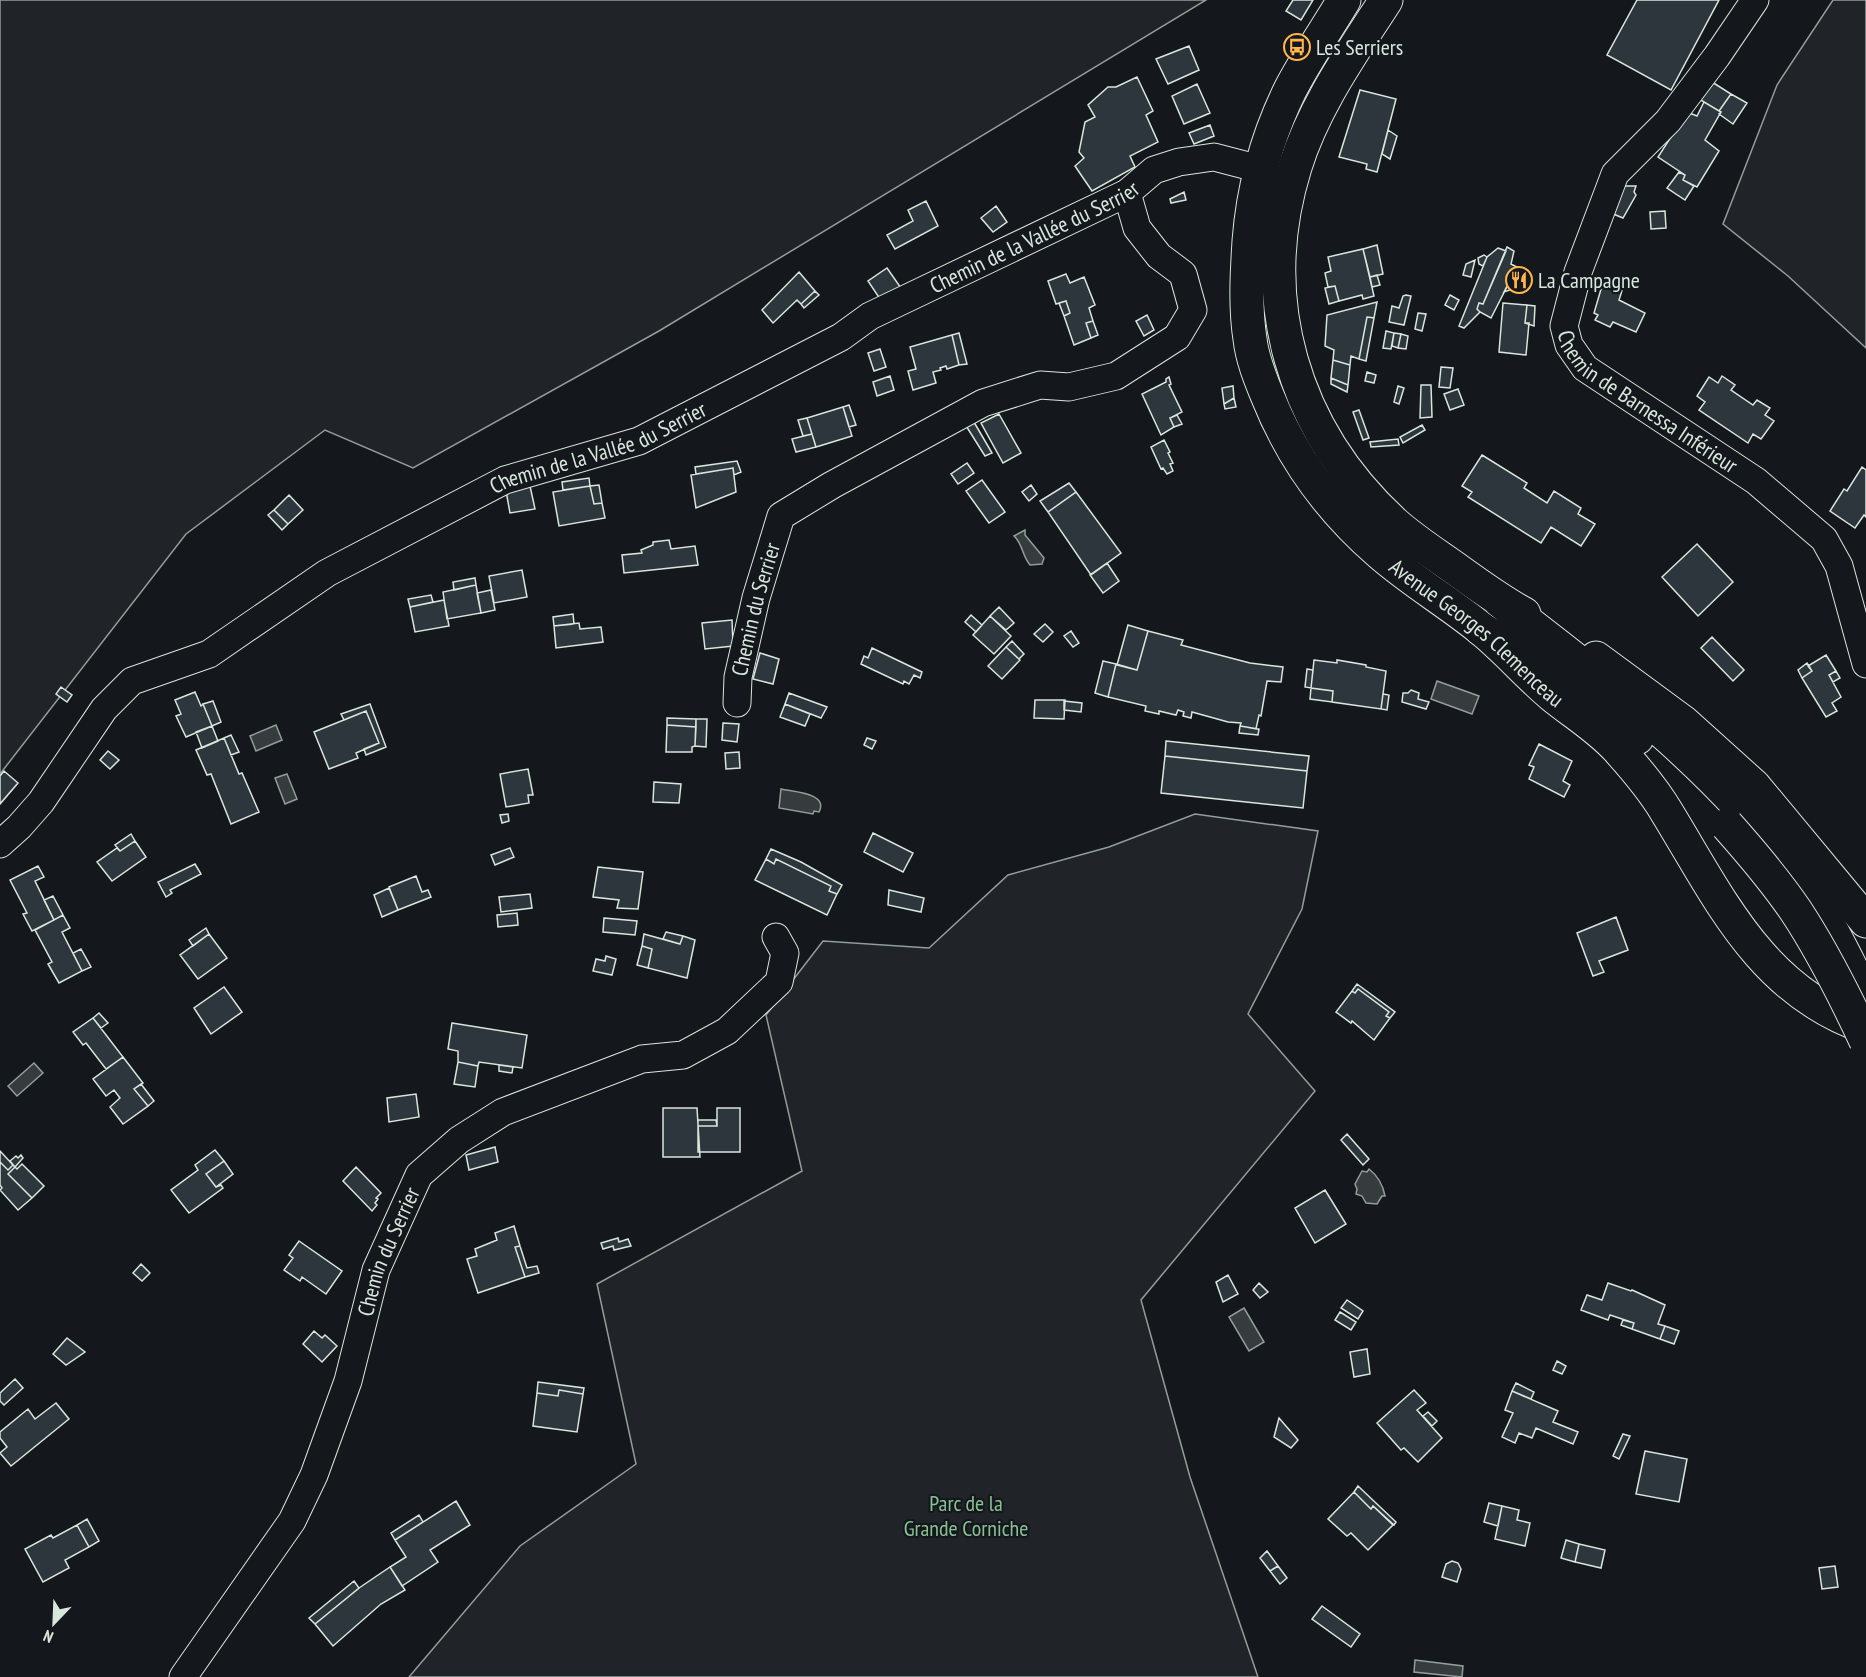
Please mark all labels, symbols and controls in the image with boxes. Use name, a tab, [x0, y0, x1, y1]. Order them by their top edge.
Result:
bus stop icon: Les Serriers	[1282, 32, 1312, 62]
place label: Les Serriers	[1316, 33, 1403, 61]
street label: Chemin de la Vallée du Serrier	[925, 175, 1145, 299]
restaurant icon: La Campagne	[1504, 265, 1534, 295]
place label: La Campagne	[1538, 266, 1640, 294]
street label: Chemin de Barnessa Inférieur	[1552, 327, 1743, 479]
street label: Chemin de la Vallée du Serrier	[485, 395, 711, 500]
street label: Chemin du Serrier	[725, 539, 786, 678]
street label: Avenue Georges Clemenceau	[1384, 552, 1570, 713]
street label: Chemin du Serrier	[351, 1183, 426, 1319]
park label: Parc de la Grande Corniche	[904, 1489, 1028, 1542]
north arrow	[24, 1593, 84, 1653]
text: N	[40, 1626, 56, 1648]

